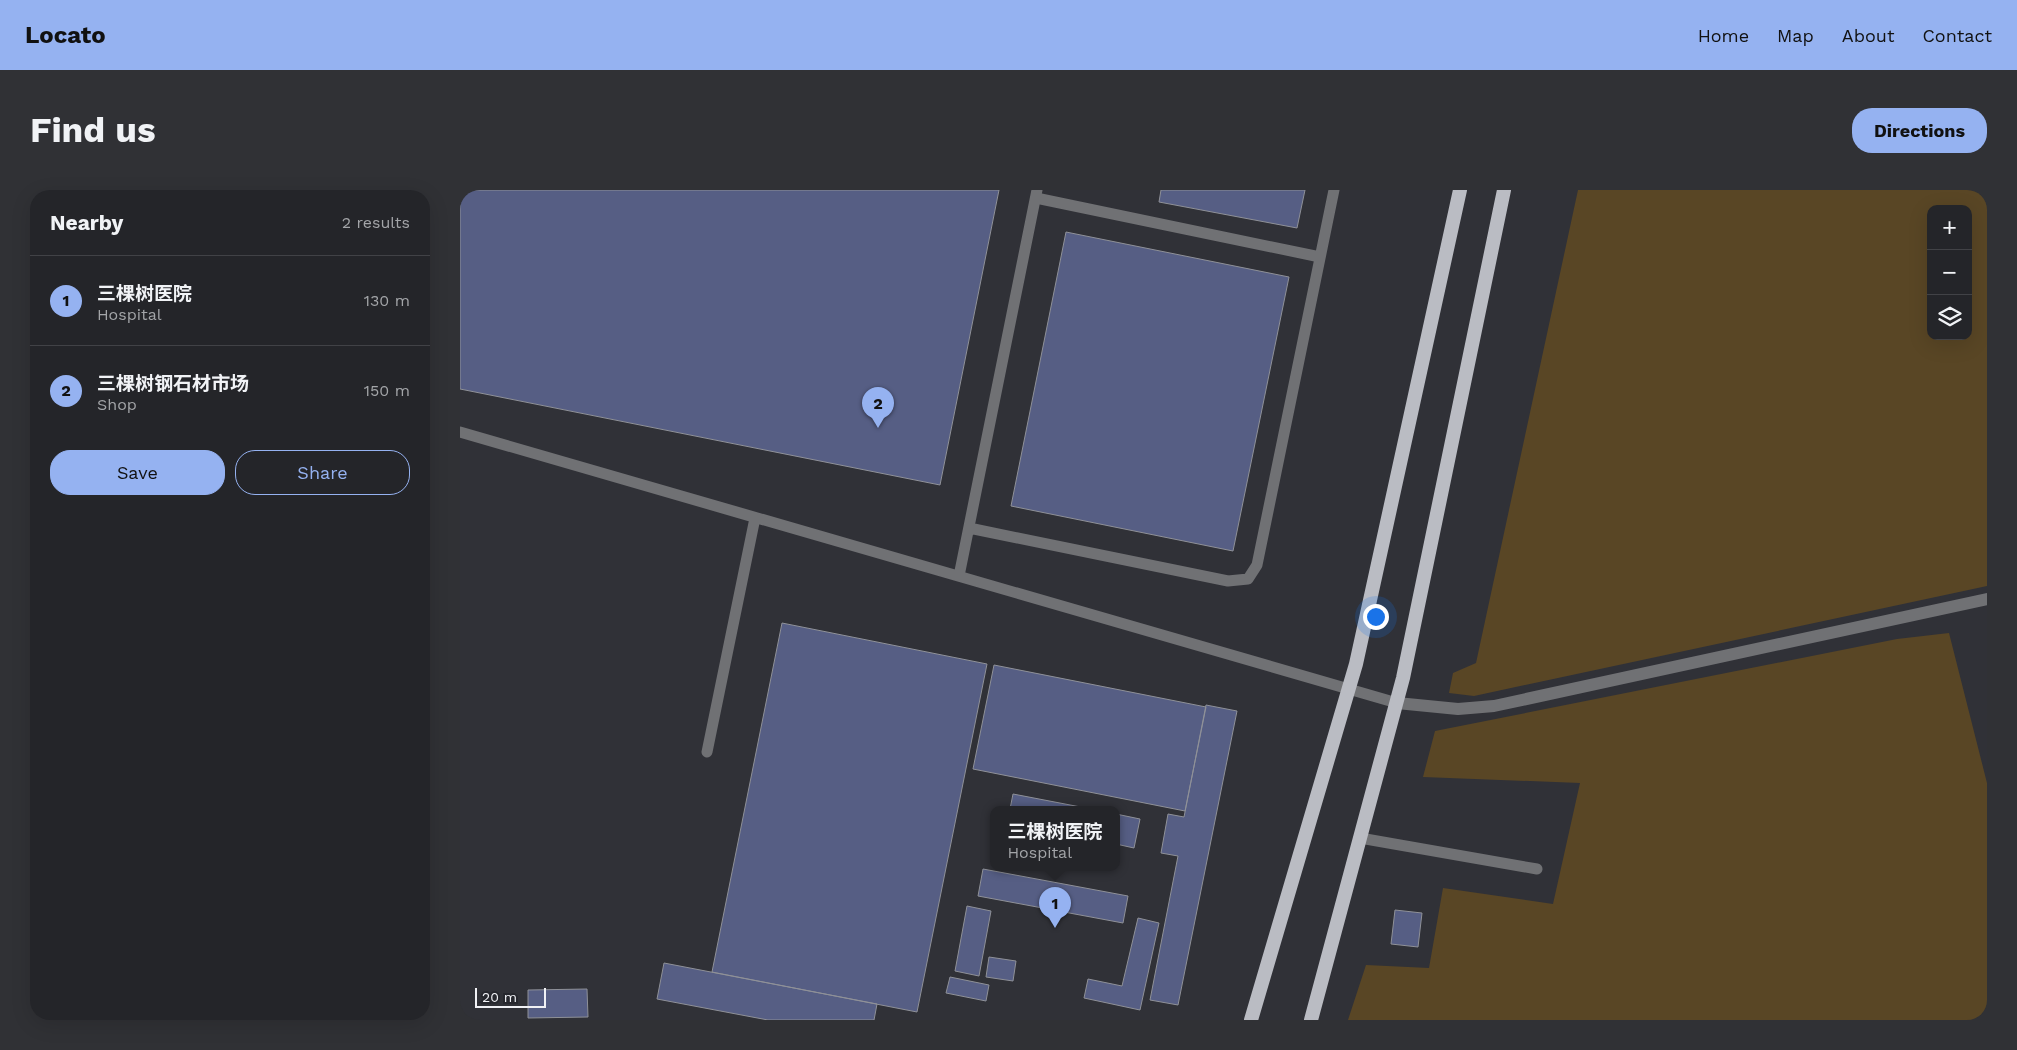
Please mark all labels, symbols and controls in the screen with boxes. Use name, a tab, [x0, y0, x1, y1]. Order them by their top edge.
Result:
text: Locato	[25, 21, 106, 49]
text: Home	[1698, 25, 1749, 46]
text: Map	[1777, 25, 1814, 46]
text: About	[1842, 25, 1894, 46]
text: Contact	[1922, 25, 1992, 46]
button: Directions	[1852, 108, 1987, 153]
text: Find us	[30, 109, 156, 151]
map controls	[1927, 205, 1972, 340]
button: +	[1927, 205, 1972, 250]
text: Nearby	[50, 210, 123, 235]
text: 2 results	[342, 213, 410, 232]
button: −	[1927, 250, 1972, 295]
text: 三棵树医院	[97, 282, 192, 305]
text: 1	[63, 291, 69, 310]
text: 130 m	[364, 291, 410, 310]
button: layers	[1927, 295, 1972, 340]
text: Hospital	[97, 305, 162, 324]
text: 三棵树钢石材市场	[97, 372, 249, 395]
text: 2	[61, 381, 71, 400]
text: 150 m	[364, 381, 410, 400]
pin: 2	[862, 387, 894, 428]
text: Shop	[97, 395, 137, 414]
button: Save	[50, 450, 225, 495]
button: Share	[235, 450, 410, 495]
your location	[1363, 604, 1389, 630]
popup	[990, 806, 1120, 871]
text: 三棵树医院	[1007, 820, 1103, 843]
text: Hospital	[1007, 843, 1072, 862]
pin: 1	[1039, 887, 1071, 928]
scale bar	[475, 985, 546, 1008]
text: 20 m	[482, 989, 517, 1005]

